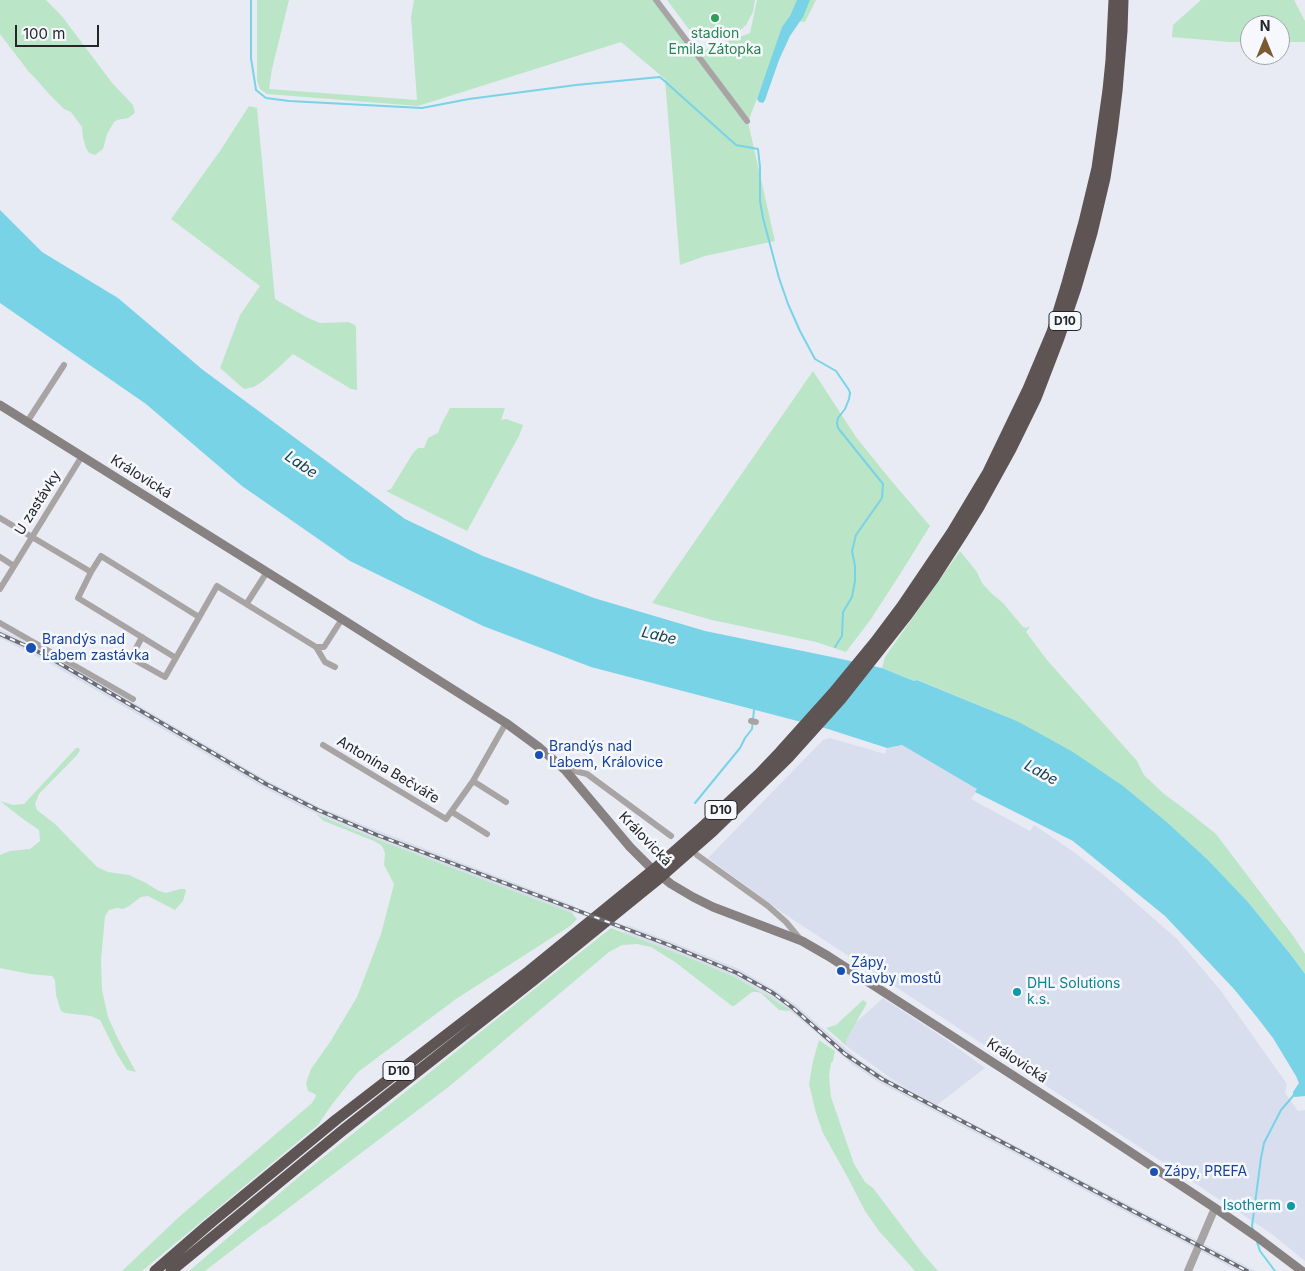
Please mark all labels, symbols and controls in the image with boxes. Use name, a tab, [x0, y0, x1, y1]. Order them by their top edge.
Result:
marker: stadion Emila Zátopka	[709, 12, 721, 24]
scale bar	[18, 15, 101, 47]
north arrow	[1240, 15, 1290, 65]
text: N	[1260, 17, 1270, 34]
text: 100 m	[23, 24, 65, 43]
place label: stadion Emila Zátopka	[669, 26, 761, 58]
road number: D10	[1049, 312, 1081, 331]
water label: Labe	[281, 448, 321, 482]
street label: Královická	[107, 452, 175, 502]
street label: U zastávky	[11, 468, 65, 538]
water label: Labe	[640, 623, 678, 649]
place label: Brandýs nad Labem zastávka	[42, 632, 149, 664]
marker: Brandýs nad Labem zastávka	[24, 641, 38, 655]
street label: Antonína Bečváře	[334, 733, 442, 807]
place label: Brandýs nad Labem, Královice	[549, 739, 663, 772]
marker: Brandýs nad Labem, Královice	[533, 749, 545, 761]
water label: Labe	[1021, 757, 1061, 789]
road number: D10	[705, 800, 737, 820]
street label: Královická	[615, 808, 675, 870]
place label: Zápy, Stavby mostů	[851, 955, 941, 988]
marker: Zápy, Stavby mostů	[835, 965, 847, 977]
place label: DHL Solutions k.s.	[1027, 976, 1120, 1009]
marker: DHL Solutions k.s.	[1011, 986, 1023, 998]
street label: Královická	[984, 1035, 1050, 1087]
road number: D10	[383, 1062, 415, 1080]
place label: Zápy, PREFA	[1164, 1164, 1247, 1180]
marker: Zápy, PREFA	[1148, 1166, 1160, 1178]
place label: Isotherm	[1223, 1198, 1281, 1214]
marker: Isotherm	[1285, 1200, 1297, 1212]

